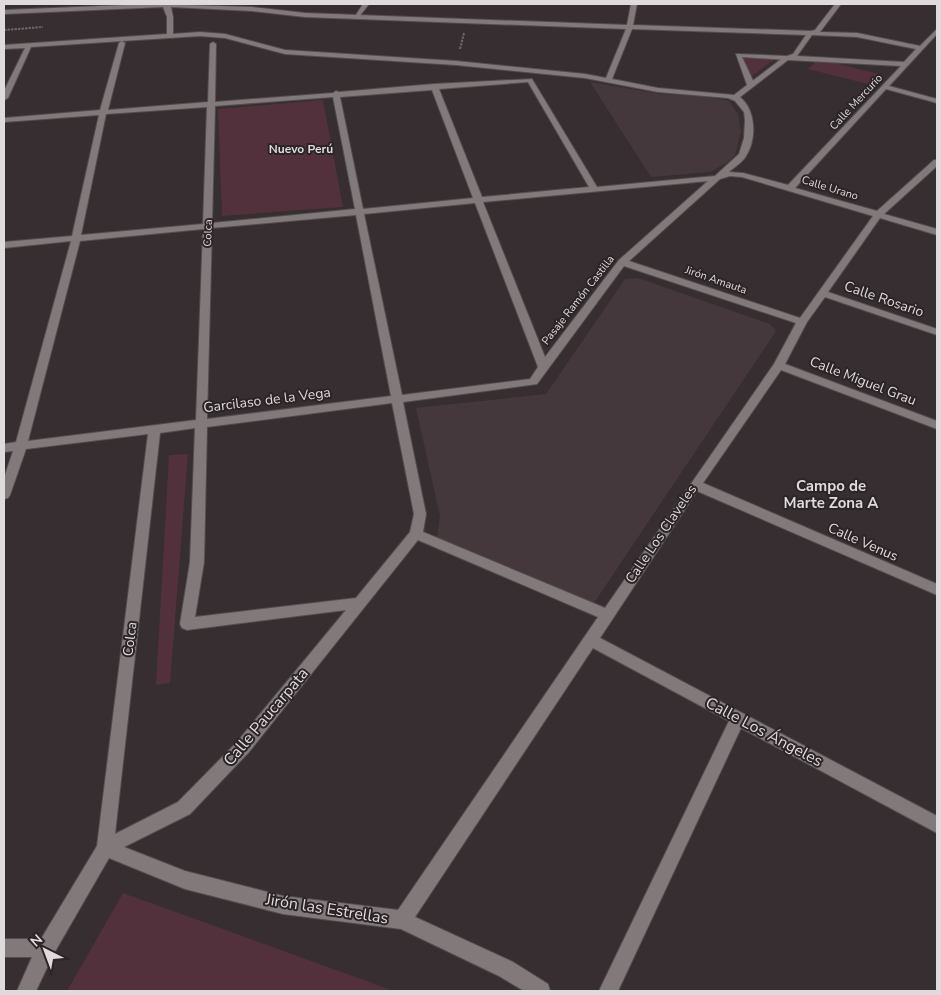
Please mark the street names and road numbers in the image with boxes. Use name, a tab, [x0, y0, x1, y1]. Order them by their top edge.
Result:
street label: Calle Mercurio	[826, 71, 886, 133]
street label: Calle Urano	[800, 172, 860, 204]
street label: Colca	[200, 219, 216, 247]
street label: Pasaje Ramón Castilla	[538, 252, 618, 348]
street label: Jirón Amauta	[682, 262, 749, 298]
street label: Calle Rosario	[842, 276, 927, 322]
street label: Calle Miguel Grau	[807, 352, 919, 410]
street label: Garcilaso de la Vega	[202, 383, 332, 417]
street label: Calle Los Claveles	[621, 481, 701, 587]
street label: Calle Venus	[825, 518, 901, 566]
street label: Colca	[118, 621, 142, 657]
street label: Calle Paucarpata	[218, 663, 314, 771]
street label: Calle Los Ángeles	[702, 692, 826, 772]
street label: Jirón las Estrellas	[263, 888, 390, 930]

